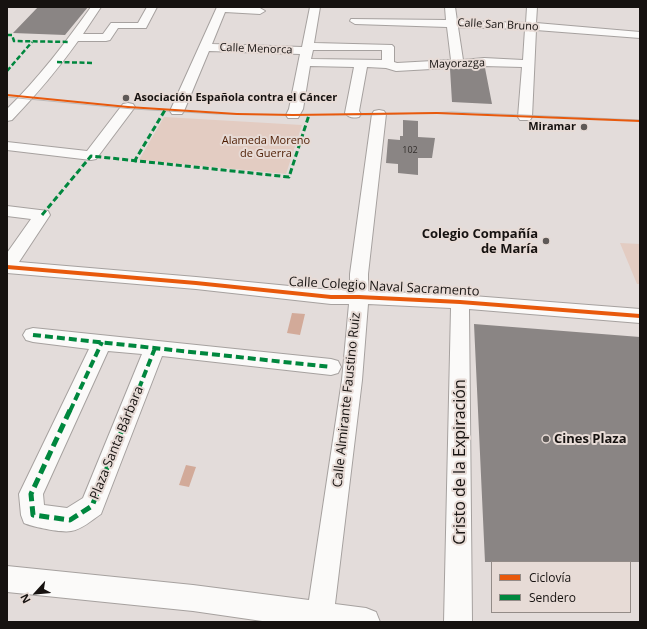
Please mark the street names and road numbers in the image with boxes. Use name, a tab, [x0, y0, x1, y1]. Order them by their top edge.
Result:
street label: Calle San Bruno	[457, 16, 539, 34]
street label: Calle Menorca	[219, 41, 293, 57]
street label: Mayorazga	[429, 56, 485, 72]
street label: Calle Colegio Naval Sacramento	[288, 274, 480, 300]
street label: Calle Almirante Faustino Ruiz	[330, 312, 364, 488]
street label: Cristo de la Expiración	[450, 379, 470, 545]
street label: Plaza Santa Bárbara	[87, 384, 147, 502]

